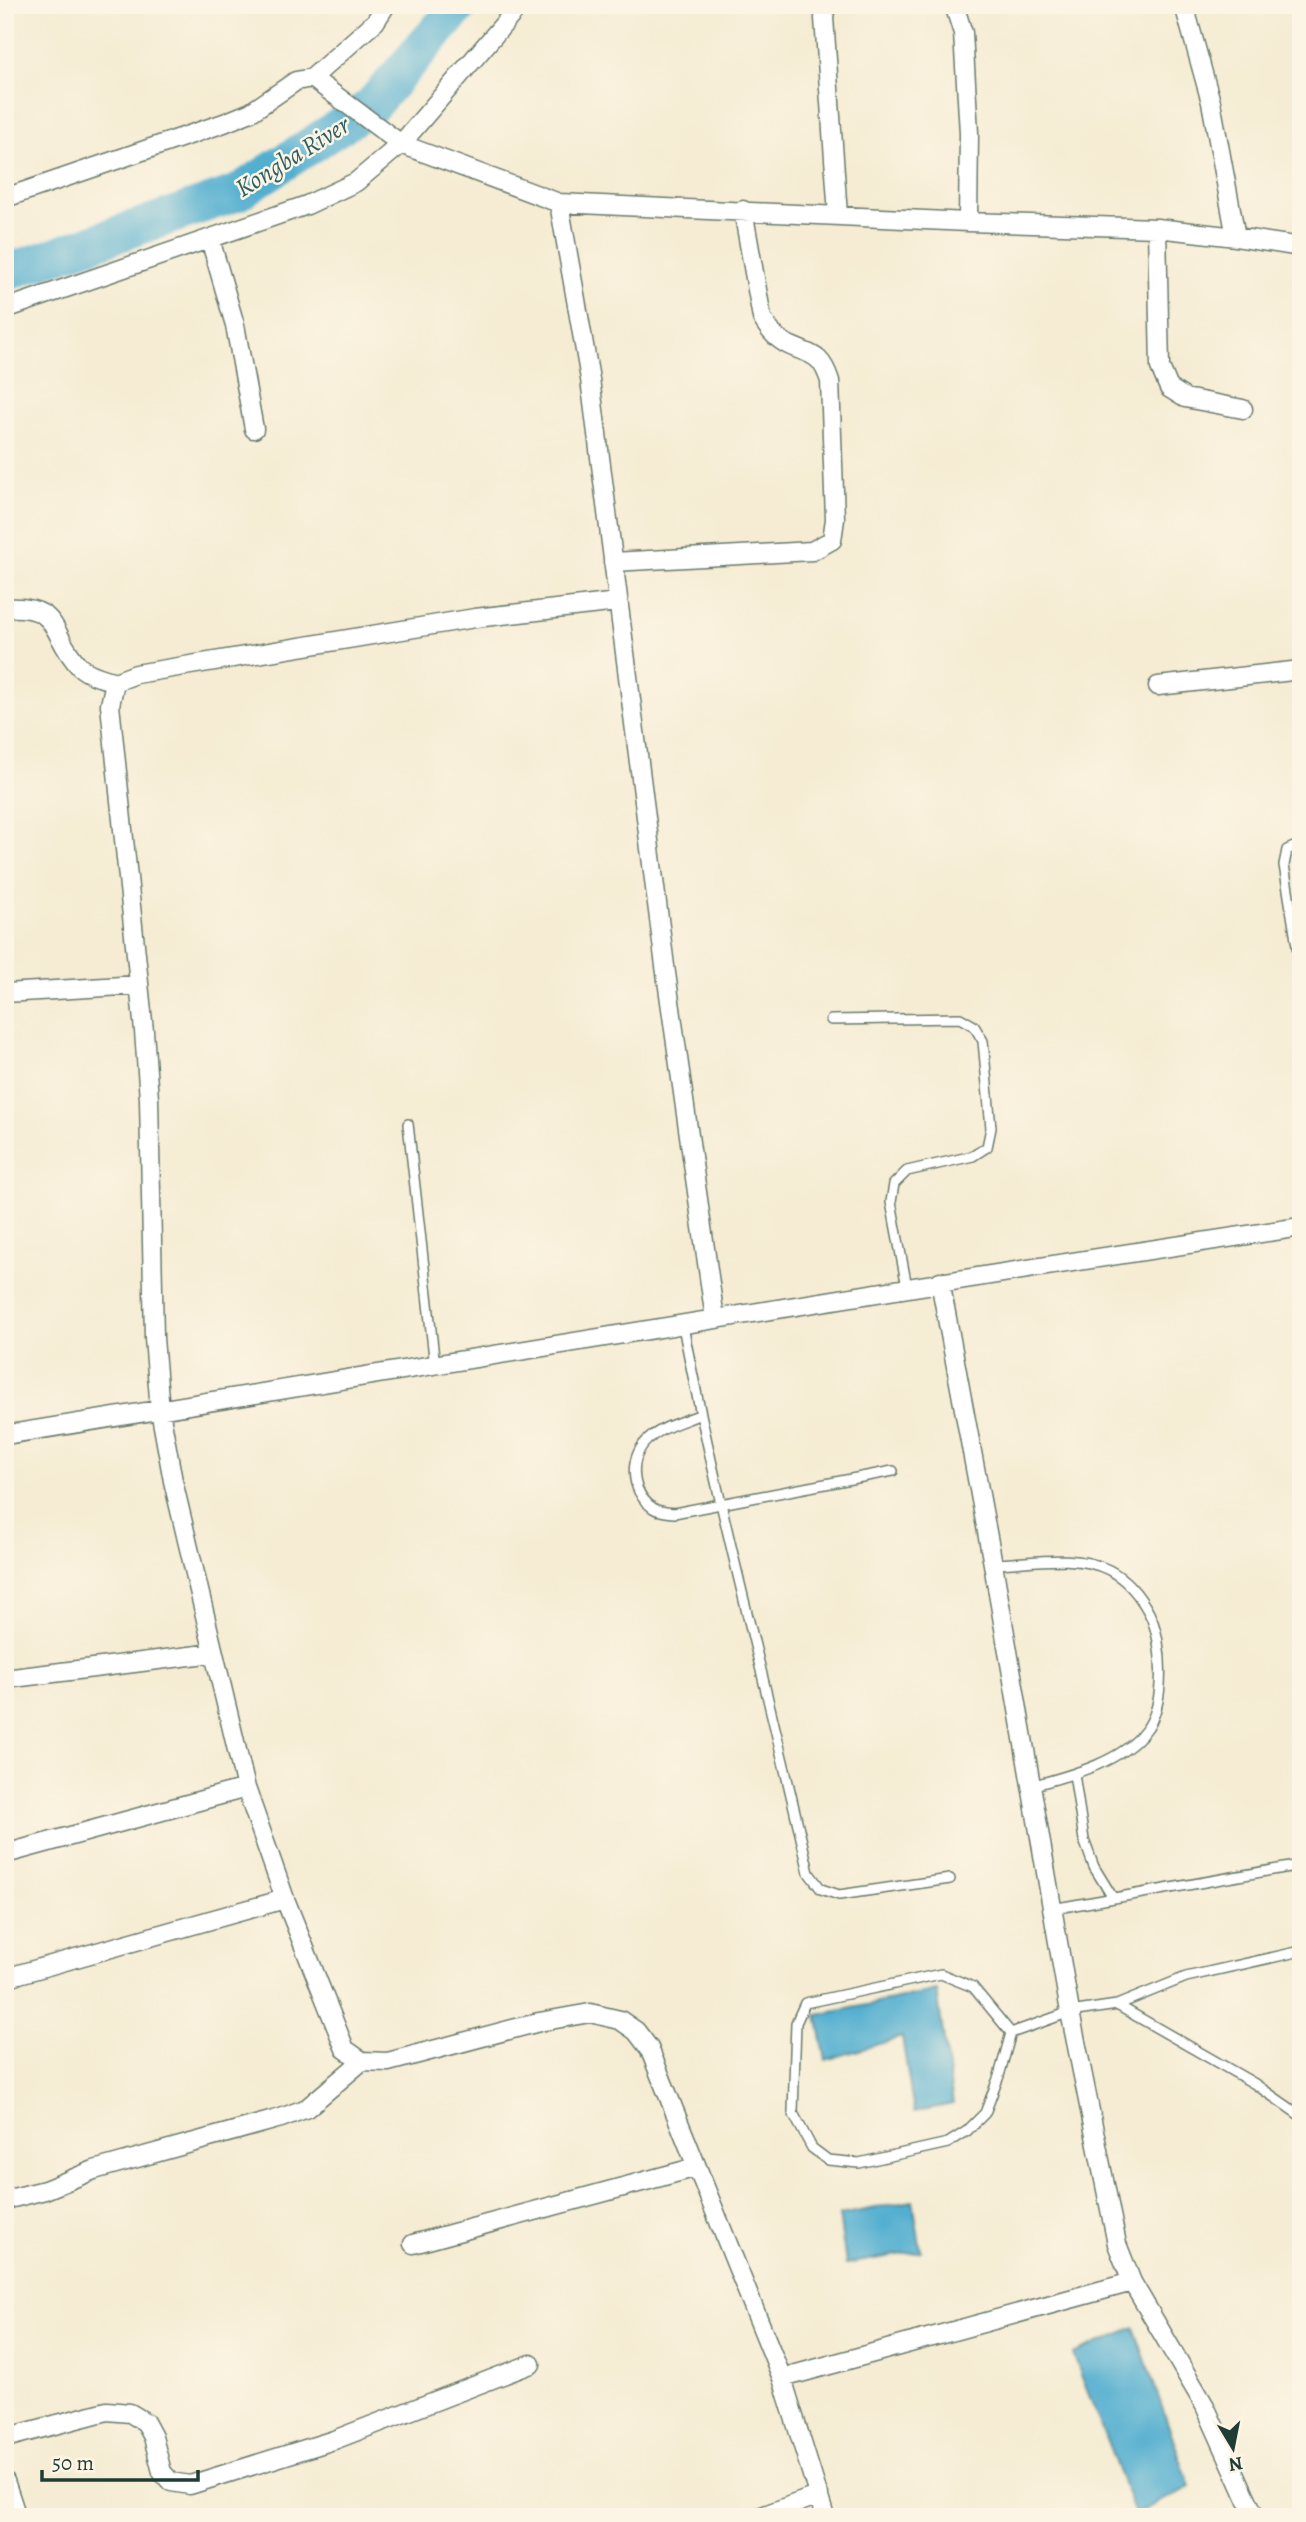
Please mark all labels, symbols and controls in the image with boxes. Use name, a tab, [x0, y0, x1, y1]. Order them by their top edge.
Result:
water label: Kongba River	[228, 107, 357, 205]
north arrow	[1198, 2414, 1268, 2484]
scale bar	[42, 2438, 198, 2482]
text: 50 m	[52, 2449, 94, 2477]
text: N	[1227, 2450, 1245, 2478]

